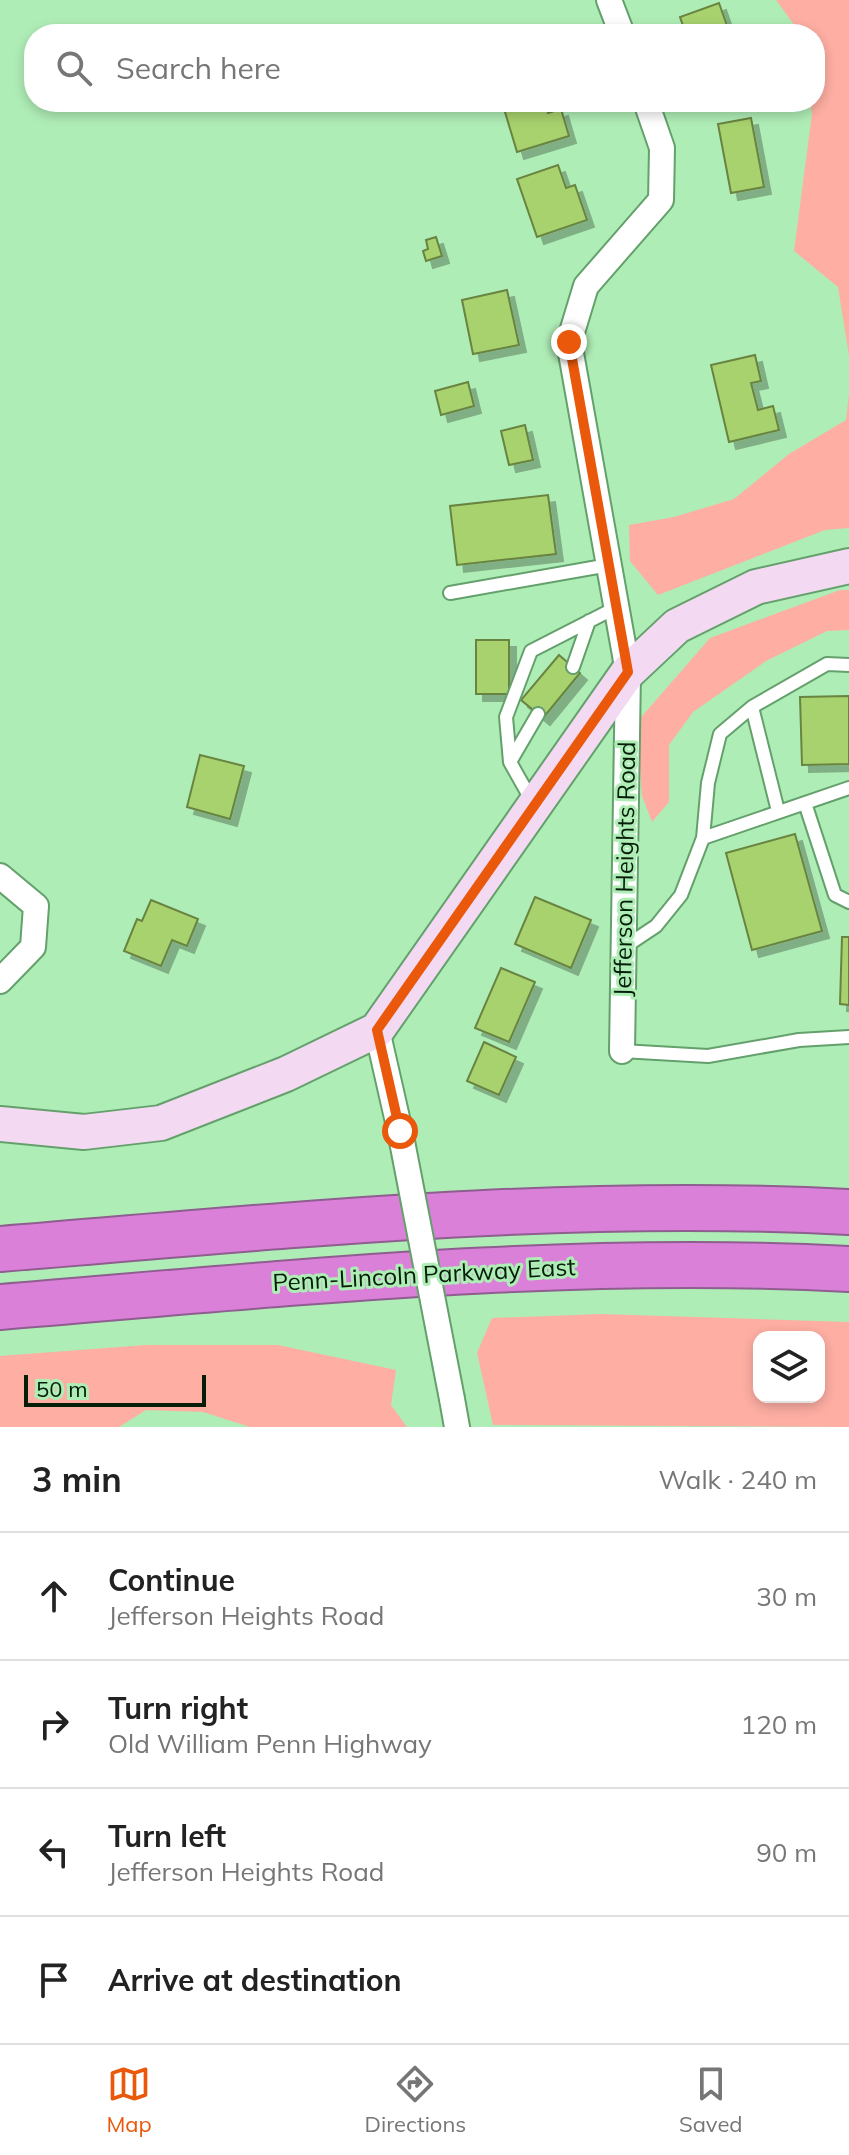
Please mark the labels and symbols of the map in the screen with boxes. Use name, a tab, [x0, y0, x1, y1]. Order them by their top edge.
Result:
route end	[551, 324, 587, 360]
street label: Jefferson Heights Road	[607, 741, 641, 997]
route start	[382, 1113, 418, 1149]
street label: Penn-Lincoln Parkway East	[272, 1251, 576, 1297]
scale bar	[24, 1371, 206, 1407]

